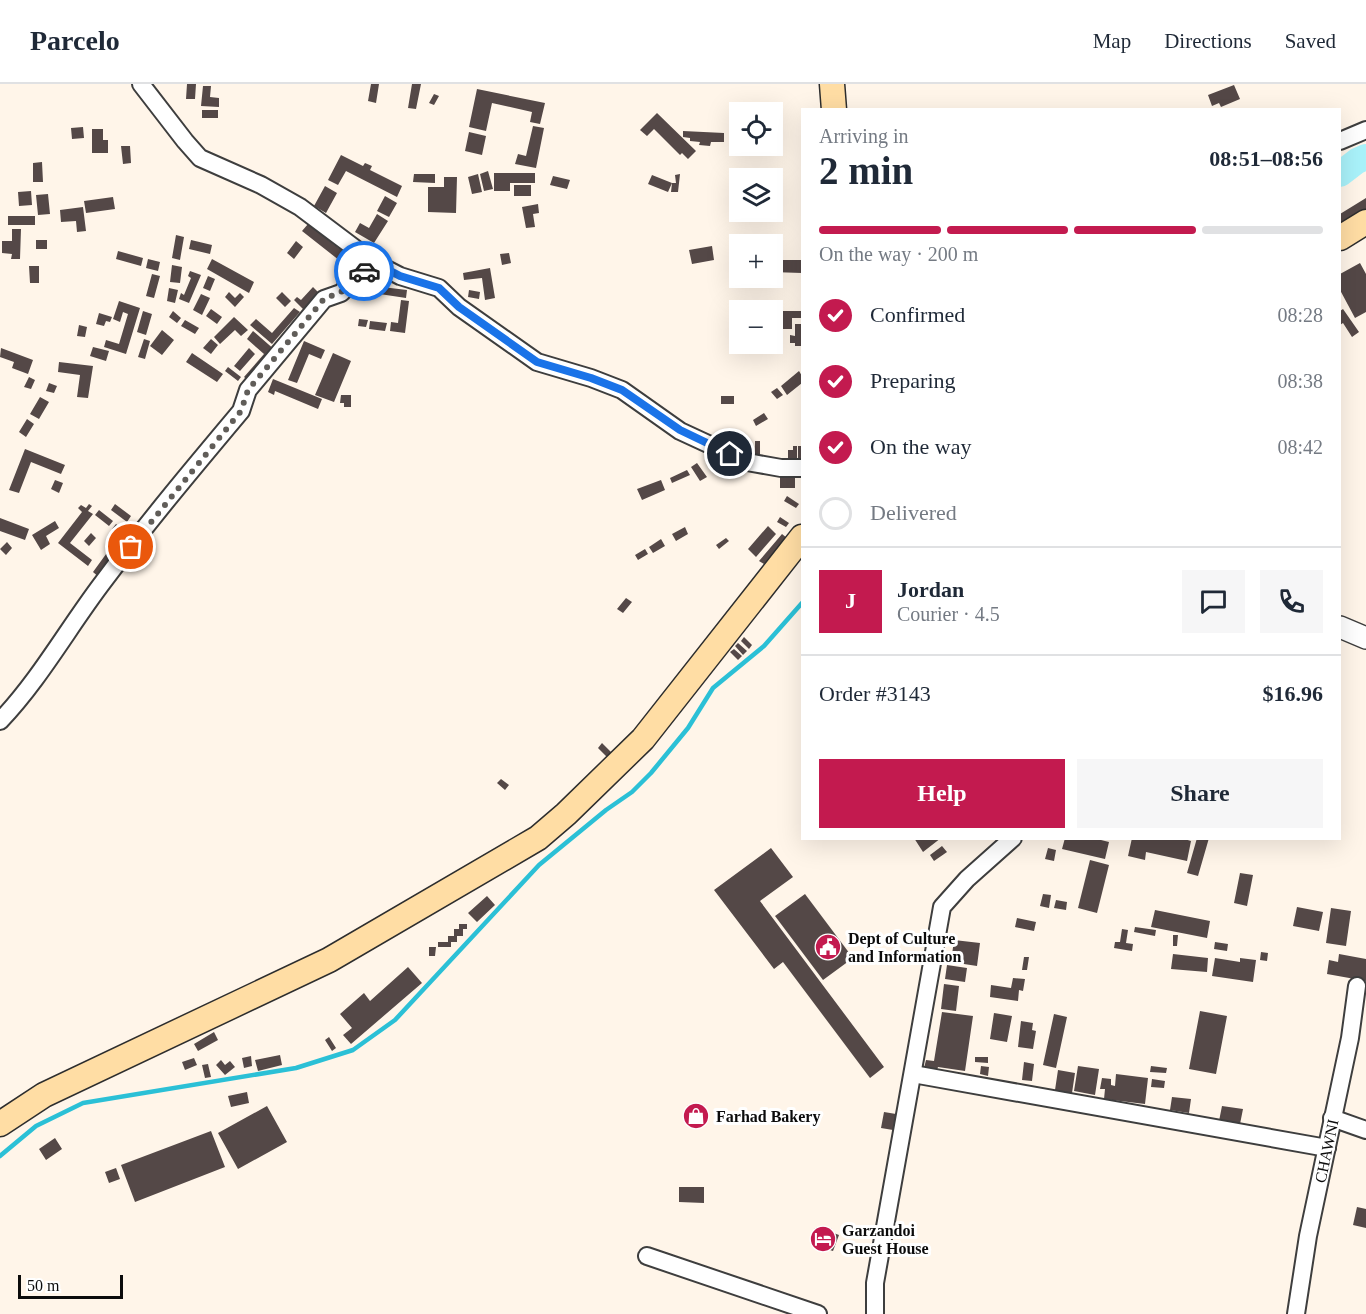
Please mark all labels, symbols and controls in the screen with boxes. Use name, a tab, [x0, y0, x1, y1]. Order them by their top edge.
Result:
text: Parcelo	[30, 25, 120, 56]
text: Map	[1093, 29, 1131, 53]
text: Directions	[1164, 29, 1252, 53]
text: Saved	[1285, 29, 1336, 53]
map controls	[729, 102, 783, 354]
button: locate	[729, 102, 783, 156]
text: Arriving in	[819, 125, 908, 147]
text: 08:51–08:56	[1209, 146, 1323, 171]
text: 2 min	[819, 149, 913, 192]
button: layers	[729, 168, 783, 222]
button: +	[729, 234, 783, 288]
courier	[334, 241, 394, 301]
text: On the way · 200 m	[819, 243, 978, 265]
icon: car	[348, 255, 381, 288]
icon: check	[819, 299, 852, 332]
button: −	[729, 300, 783, 354]
text: Confirmed	[870, 302, 965, 327]
text: 08:28	[1277, 304, 1323, 326]
icon: check	[819, 365, 852, 398]
text: Preparing	[870, 368, 956, 393]
text: 08:38	[1277, 370, 1323, 392]
pin	[704, 428, 755, 479]
icon: check	[819, 431, 852, 464]
text: On the way	[870, 434, 971, 459]
text: 08:42	[1277, 436, 1323, 458]
icon: home	[713, 437, 746, 470]
text: Delivered	[870, 500, 957, 525]
pin	[105, 521, 156, 572]
icon: bag	[114, 530, 147, 563]
button: chat	[1182, 570, 1245, 633]
button: phone	[1260, 570, 1323, 633]
text: Jordan	[897, 577, 964, 602]
text: J	[845, 588, 856, 613]
text: Courier · 4.5	[897, 603, 1000, 625]
text: Order #3143	[819, 681, 931, 706]
text: $16.96	[1263, 681, 1323, 706]
button: Help	[819, 759, 1065, 828]
button: Share	[1077, 759, 1323, 828]
place label: Dept of Culture and Information	[848, 930, 961, 965]
public building icon: Dept of Culture and Information	[813, 932, 843, 962]
shop icon: Farhad Bakery	[681, 1101, 711, 1131]
place label: Farhad Bakery	[716, 1108, 820, 1126]
street label: CHAWNI	[1311, 1117, 1341, 1184]
place label: Garzandoi Guest House	[842, 1222, 929, 1257]
hotel icon: Garzandoi Guest House	[808, 1224, 838, 1254]
scale bar	[18, 1272, 123, 1300]
text: 50 m	[27, 1277, 59, 1294]

